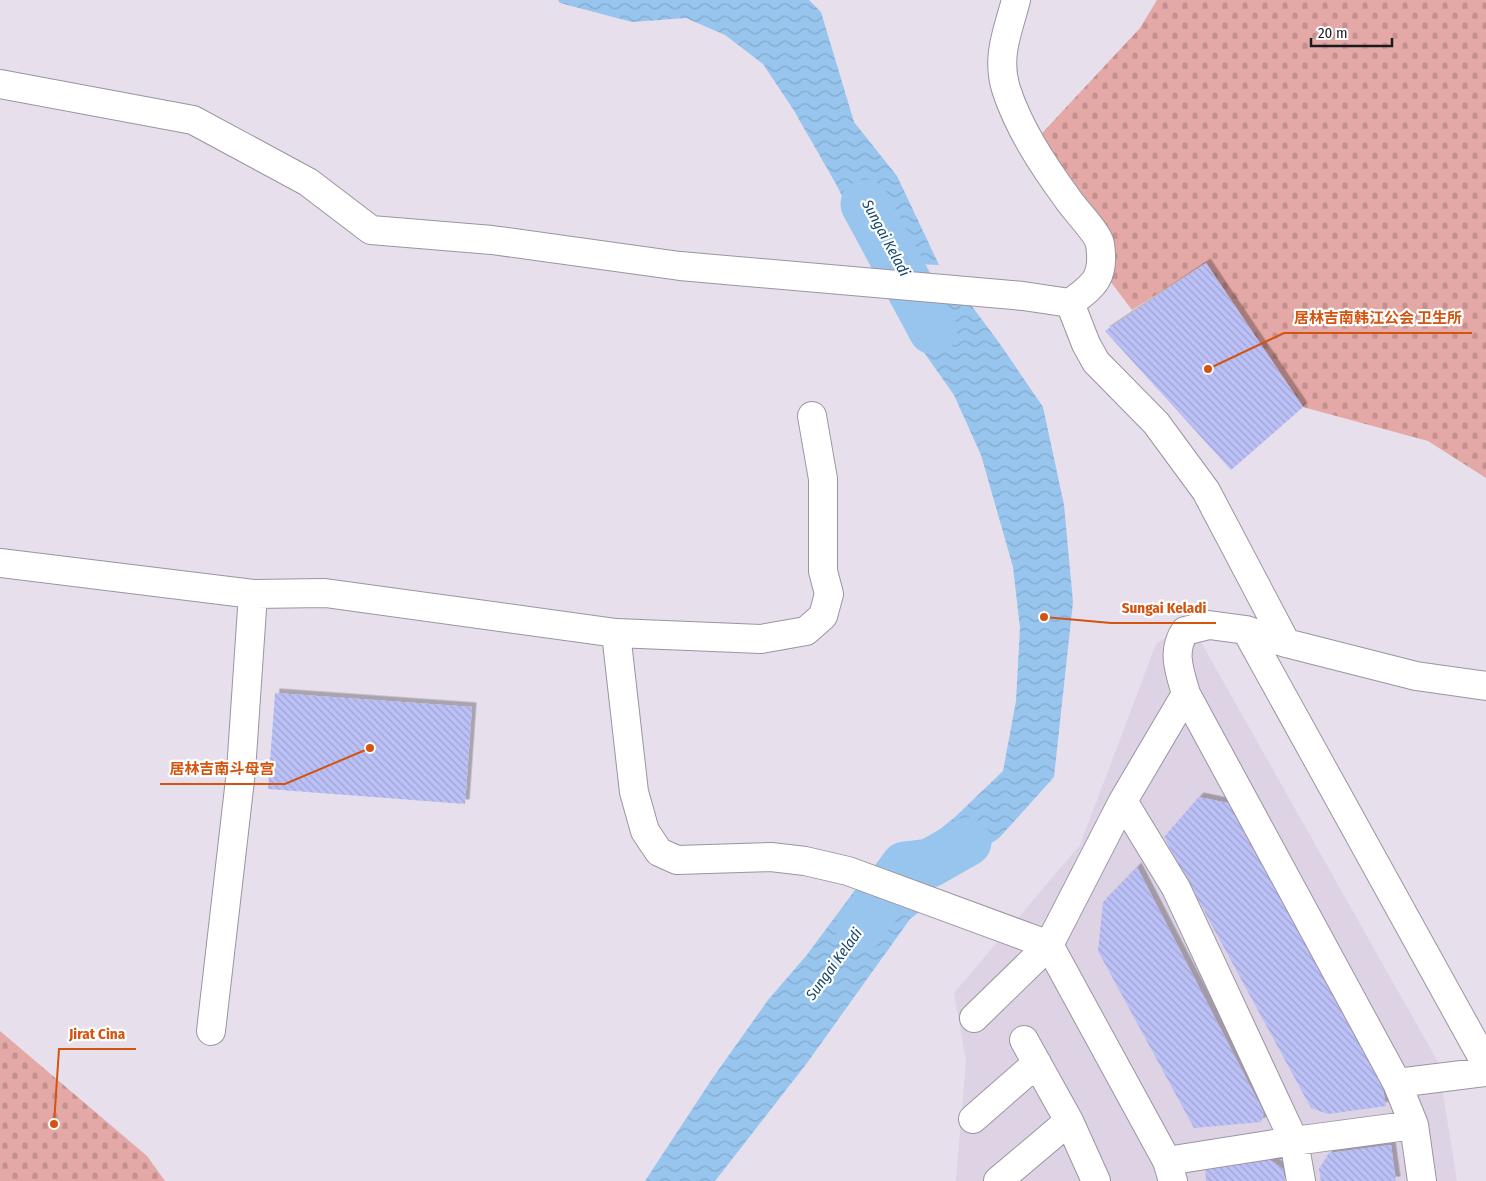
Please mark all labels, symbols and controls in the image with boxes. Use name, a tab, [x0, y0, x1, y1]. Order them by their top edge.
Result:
scale bar	[1311, 15, 1392, 47]
text: 20 m	[1318, 24, 1348, 42]
water label: Sungai Keladi	[858, 196, 914, 280]
callout: 居林吉南韩江公会 卫生所	[1284, 303, 1472, 333]
text: 居林吉南韩江公会 卫生所	[1294, 309, 1462, 327]
callout: Sungai Keladi	[1111, 593, 1216, 623]
text: Sungai Keladi	[1122, 599, 1206, 617]
callout: 居林吉南斗母宫	[160, 754, 285, 784]
text: 居林吉南斗母宫	[169, 760, 275, 778]
water label: Sungai Keladi	[801, 925, 866, 1004]
callout: Jirat Cina	[59, 1019, 136, 1049]
text: Jirat Cina	[68, 1025, 126, 1043]

